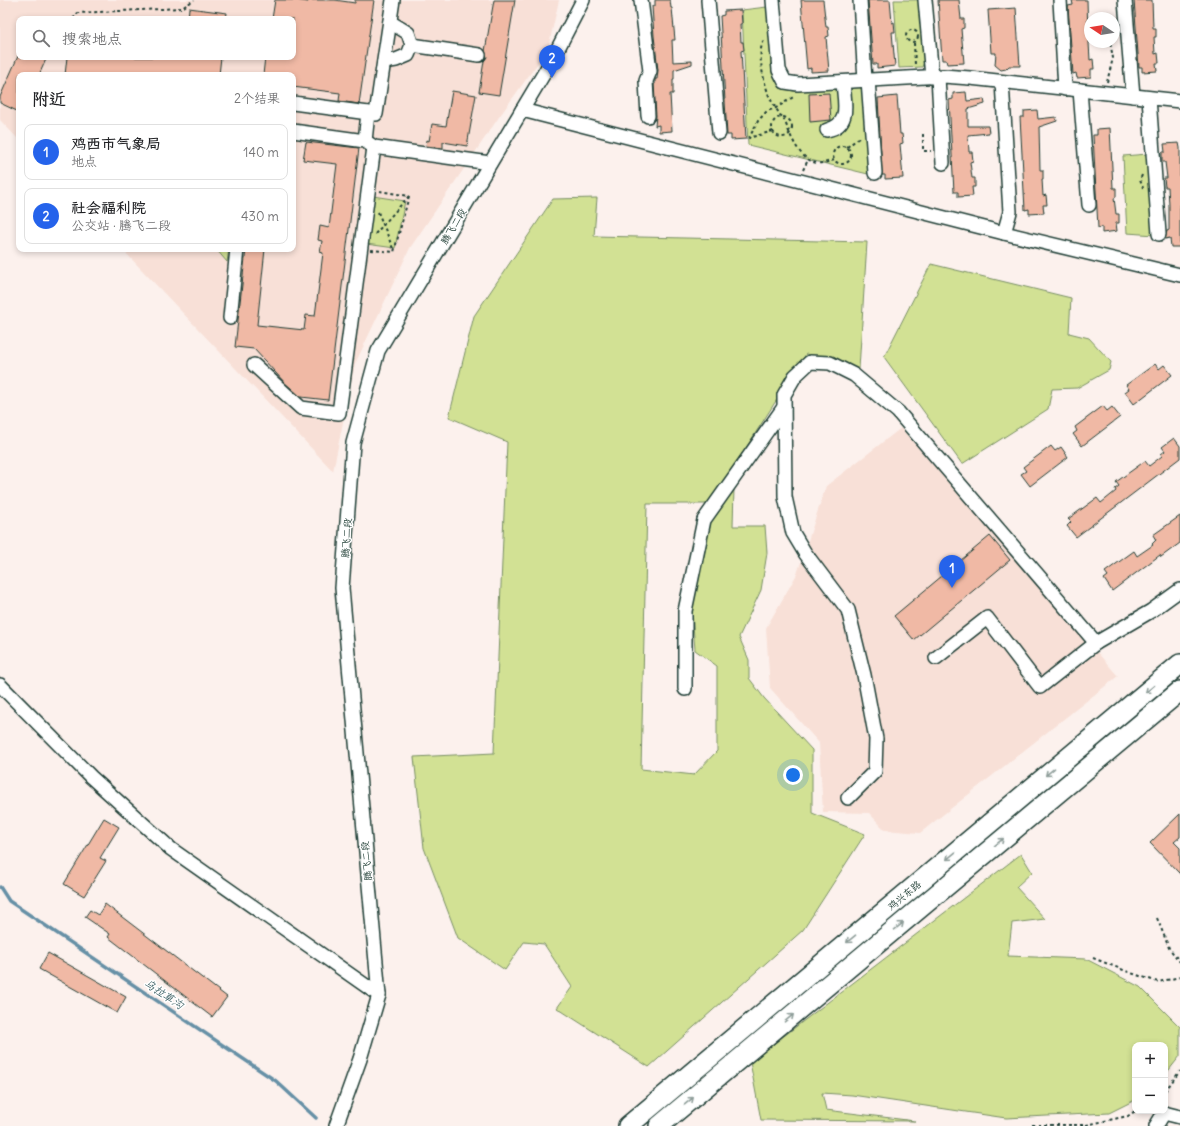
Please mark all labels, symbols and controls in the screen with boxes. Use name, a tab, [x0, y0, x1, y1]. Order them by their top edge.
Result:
north arrow	[1084, 12, 1120, 48]
search box	[16, 16, 296, 60]
icon: search	[30, 27, 52, 49]
text: 搜索地点	[62, 29, 122, 48]
pin: 2	[539, 45, 565, 78]
text: 附近	[32, 88, 66, 110]
text: 2个结果	[234, 90, 280, 107]
text: 鸡西市气象局	[71, 134, 161, 153]
text: 1	[43, 144, 49, 161]
text: 140 m	[243, 144, 279, 161]
text: 地点	[71, 153, 97, 170]
text: 社会福利院	[71, 198, 146, 217]
street label: 腾飞二段	[438, 206, 469, 247]
text: 2	[42, 208, 50, 225]
text: 430 m	[241, 208, 279, 225]
text: 公交站 · 腾飞二段	[71, 217, 171, 234]
street label: 腾飞二段	[339, 518, 354, 558]
pin: 1	[939, 555, 965, 588]
one-way arrow	[1145, 684, 1155, 693]
your location	[783, 765, 803, 785]
one-way arrow	[1045, 768, 1056, 777]
one-way arrow	[994, 838, 1004, 847]
street label: 腾飞二段	[358, 840, 375, 881]
one-way arrow	[945, 851, 956, 860]
street label: 鸡兴东路	[885, 878, 924, 913]
one-way arrow	[894, 921, 905, 930]
one-way arrow	[846, 935, 856, 944]
water label: 乌拉草沟	[142, 976, 187, 1013]
one-way arrow	[783, 1013, 794, 1022]
map controls	[1132, 1042, 1168, 1114]
button: +	[1132, 1042, 1168, 1078]
button: −	[1132, 1078, 1168, 1114]
one-way arrow	[683, 1097, 694, 1106]

